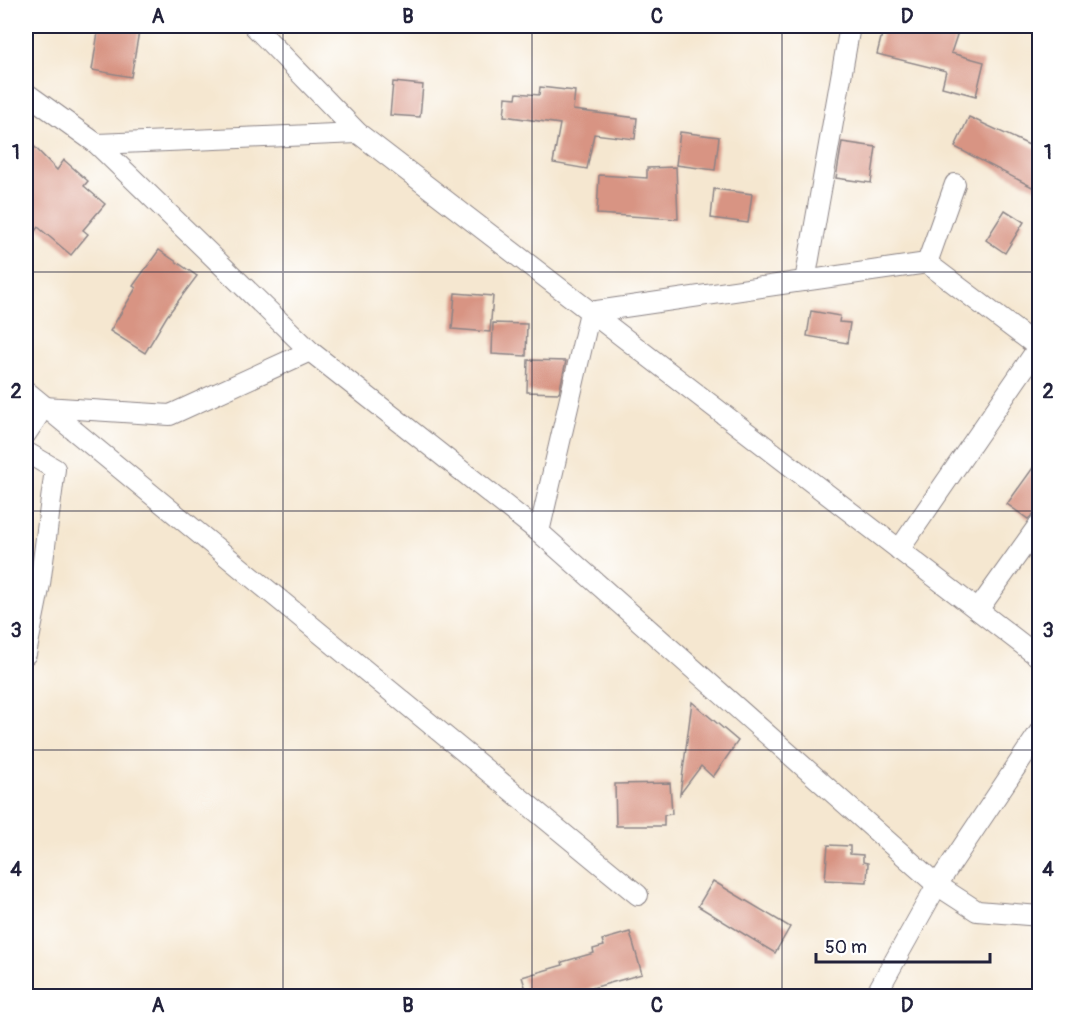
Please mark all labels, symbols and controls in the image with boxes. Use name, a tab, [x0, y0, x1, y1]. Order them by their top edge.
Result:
text: A	[152, 4, 165, 29]
text: B	[402, 4, 414, 29]
text: C	[651, 4, 663, 29]
text: D	[901, 4, 914, 29]
text: 1	[12, 140, 20, 165]
text: 1	[1044, 140, 1052, 165]
text: 2	[10, 379, 22, 404]
text: 2	[1042, 379, 1054, 404]
text: 3	[10, 618, 22, 643]
text: 3	[1042, 618, 1054, 643]
text: 4	[10, 857, 22, 882]
text: 4	[1042, 857, 1054, 882]
scale bar	[816, 926, 990, 964]
text: 50 m	[825, 936, 867, 959]
text: A	[152, 993, 165, 1018]
text: B	[402, 993, 414, 1018]
text: C	[651, 993, 663, 1018]
text: D	[901, 993, 914, 1018]

